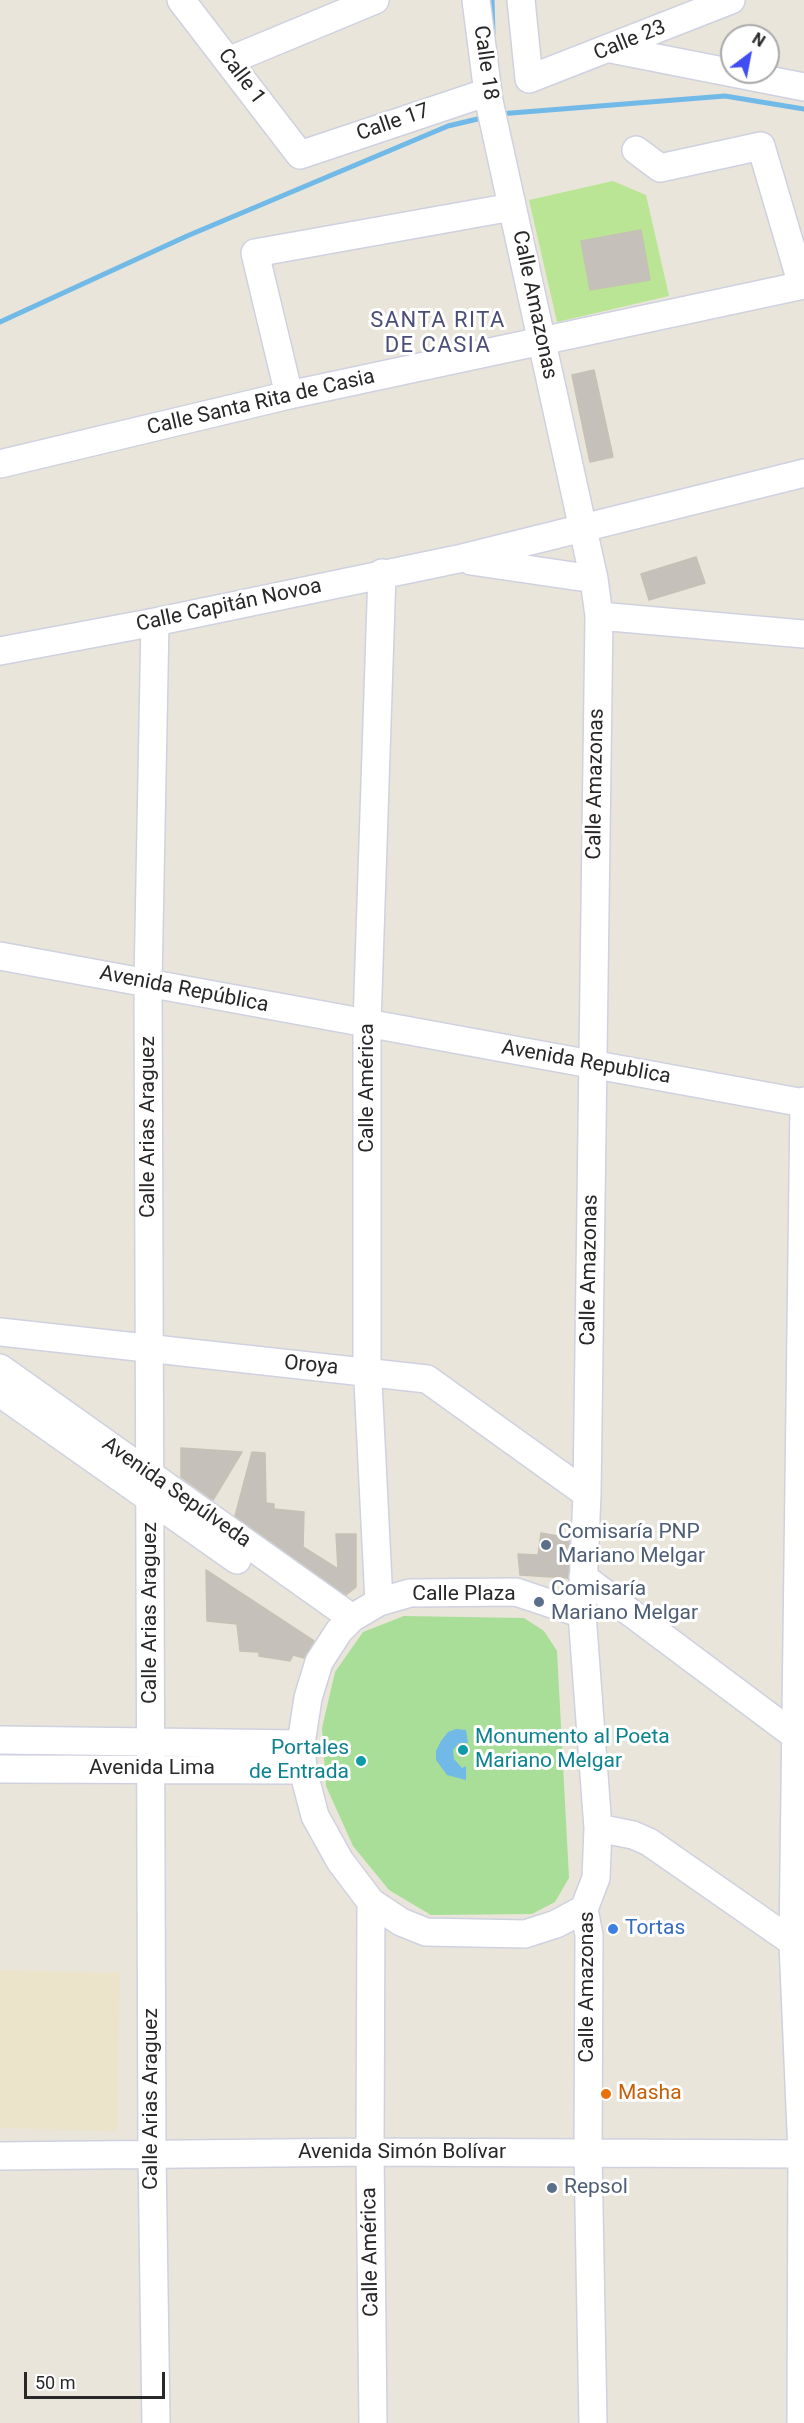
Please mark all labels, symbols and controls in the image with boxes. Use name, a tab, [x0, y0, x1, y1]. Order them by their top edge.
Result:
street label: Calle 23	[590, 15, 670, 67]
street label: Calle 18	[467, 24, 503, 102]
north arrow	[720, 24, 780, 84]
text: N	[749, 29, 769, 51]
street label: Calle 1	[212, 44, 270, 110]
street label: Calle 17	[353, 99, 433, 147]
street label: Calle Amazonas	[506, 228, 562, 382]
district label: SANTA RITA DE CASIA	[370, 308, 506, 360]
street label: Calle Santa Rita de Casia	[145, 365, 377, 441]
street label: Calle Capitán Novoa	[134, 574, 324, 638]
street label: Calle Amazonas	[582, 708, 610, 860]
street label: Avenida República	[97, 961, 271, 1019]
street label: Calle América	[355, 1023, 381, 1153]
street label: Calle Arias Araguez	[136, 1036, 162, 1218]
street label: Avenida Republica	[499, 1036, 673, 1090]
street label: Calle Amazonas	[576, 1194, 604, 1346]
street label: Oroya	[283, 1351, 339, 1381]
street label: Avenida Sepúlveda	[97, 1432, 255, 1554]
place label: Comisaría PNP Mariano Melgar	[558, 1520, 705, 1570]
street label: Calle Arias Araguez	[138, 1522, 164, 1704]
marker: Comisaría PNP Mariano Melgar	[539, 1538, 553, 1552]
place label: Comisaría Mariano Melgar	[551, 1577, 698, 1627]
street label: Calle Plaza	[412, 1582, 516, 1608]
marker: Comisaría Mariano Melgar	[532, 1595, 546, 1609]
place label: Monumento al Poeta Mariano Melgar	[475, 1725, 670, 1775]
place label: Portales de Entrada	[249, 1736, 349, 1786]
marker: Monumento al Poeta Mariano Melgar	[456, 1743, 470, 1757]
marker: Portales de Entrada	[354, 1754, 368, 1768]
street label: Avenida Lima	[89, 1756, 215, 1782]
street label: Calle Amazonas	[575, 1911, 601, 2063]
place label: Tortas	[625, 1916, 685, 1942]
marker: Tortas	[606, 1922, 620, 1936]
street label: Calle Arias Araguez	[139, 2008, 165, 2190]
place label: Masha	[618, 2081, 682, 2107]
marker: Masha	[599, 2087, 613, 2101]
street label: Avenida Simón Bolívar	[298, 2140, 506, 2166]
place label: Repsol	[564, 2175, 628, 2201]
marker: Repsol	[545, 2181, 559, 2195]
street label: Calle América	[357, 2187, 385, 2317]
scale bar	[27, 2360, 168, 2398]
text: 50 m	[35, 2372, 75, 2393]

